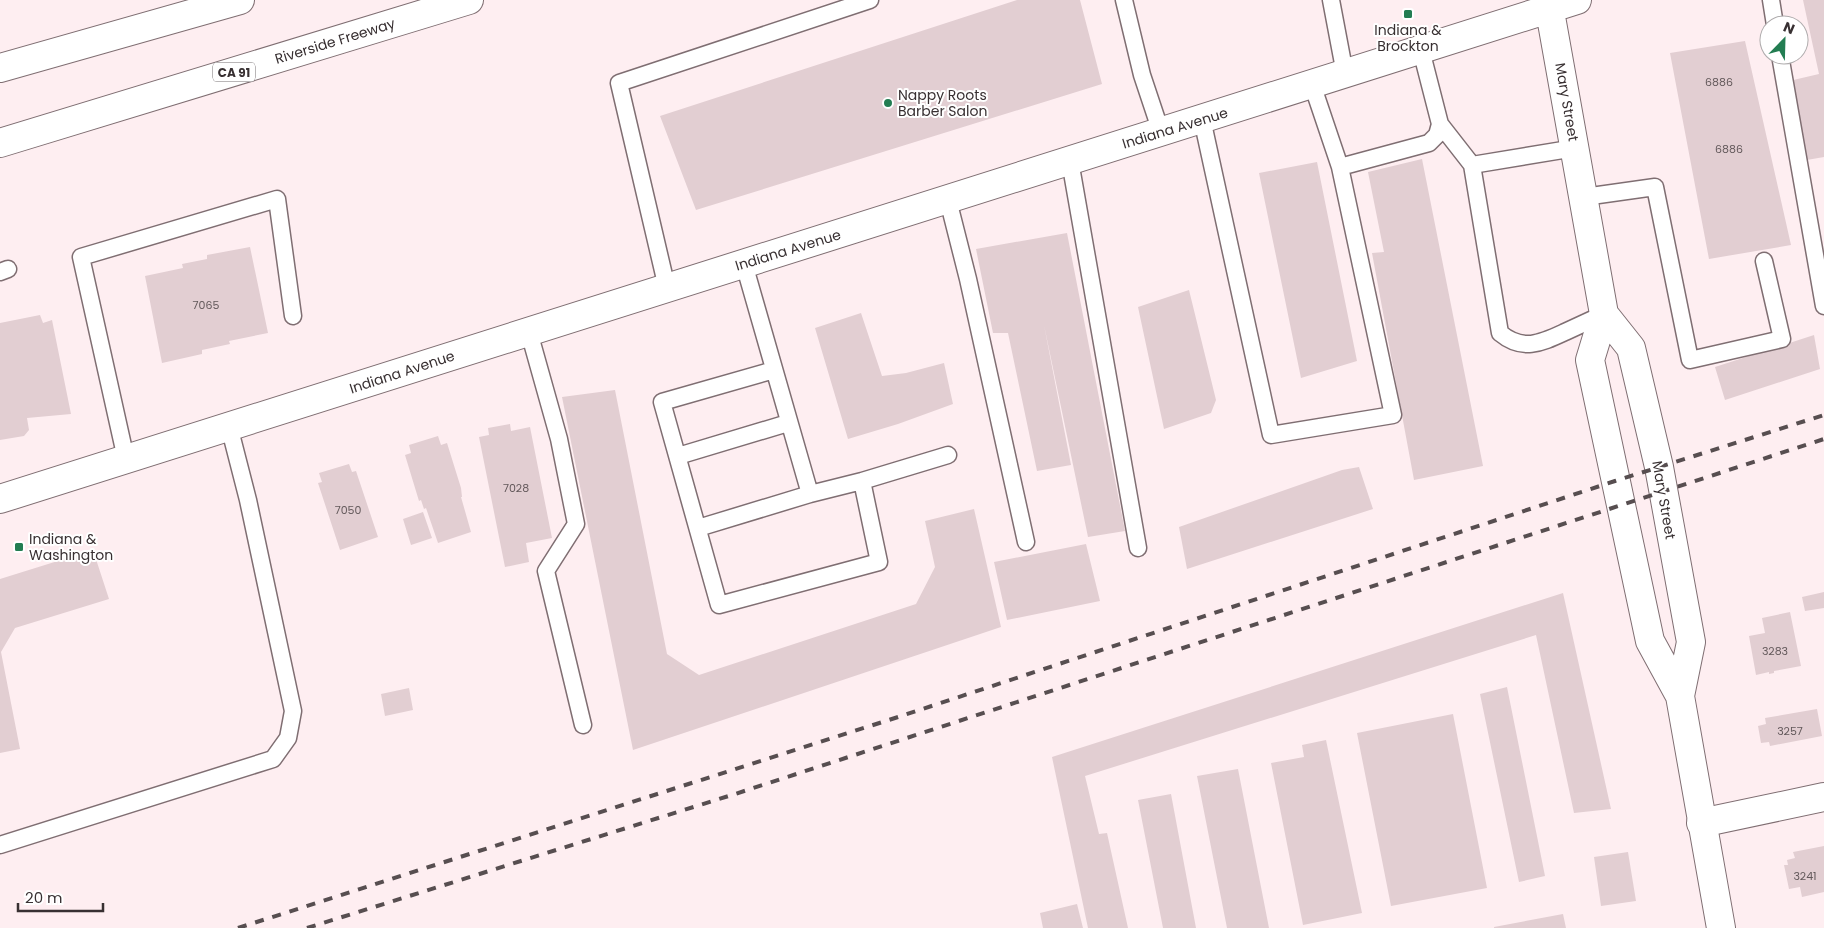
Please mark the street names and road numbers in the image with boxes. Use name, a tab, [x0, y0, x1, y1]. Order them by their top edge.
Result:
street label: Riverside Freeway	[272, 13, 398, 69]
street label: Mary Street	[1550, 61, 1584, 143]
road number: CA 91	[213, 62, 255, 82]
street label: Indiana Avenue	[1120, 102, 1231, 154]
street label: Indiana Avenue	[733, 224, 844, 276]
street label: Indiana Avenue	[347, 345, 457, 398]
street label: Mary Street	[1647, 459, 1681, 541]

